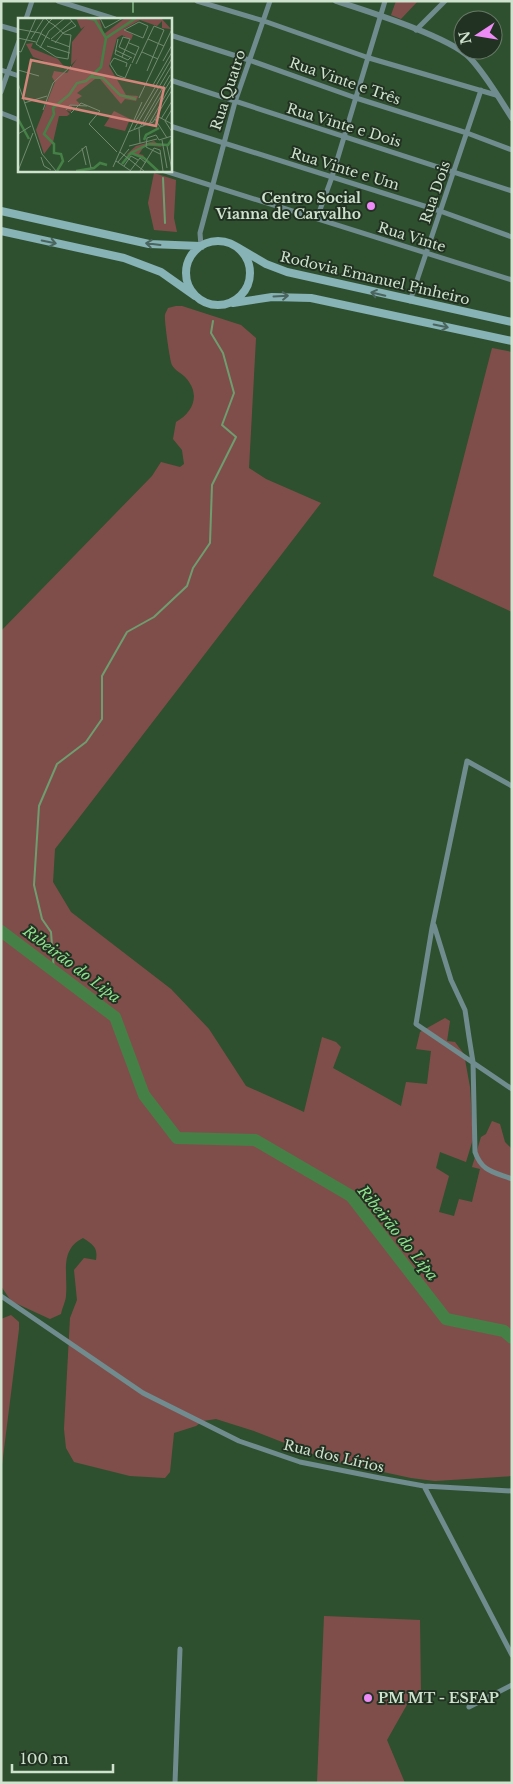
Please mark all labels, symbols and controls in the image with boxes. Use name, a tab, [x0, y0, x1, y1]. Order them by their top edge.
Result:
north arrow	[453, 10, 503, 60]
inset map	[18, 18, 171, 171]
text: N	[455, 29, 475, 46]
street label: Rua Quatro	[207, 48, 249, 132]
street label: Rua Vinte e Três	[287, 53, 403, 109]
street label: Rua Vinte e Dois	[285, 99, 403, 151]
street label: Rua Vinte e Um	[288, 144, 402, 194]
street label: Rua Dois	[416, 158, 454, 226]
place label: Centro Social Vianna de Carvalho	[215, 189, 361, 223]
marker: Centro Social Vianna de Carvalho	[365, 200, 377, 212]
street label: Rua Vinte	[376, 218, 448, 256]
one-way arrow	[40, 237, 56, 247]
one-way arrow	[145, 239, 161, 249]
street label: Rodovia Emanuel Pinheiro	[278, 247, 472, 309]
one-way arrow	[371, 288, 387, 298]
one-way arrow	[273, 292, 289, 301]
one-way arrow	[432, 322, 448, 331]
water label: Ribeirão do Lipa	[19, 921, 124, 1007]
water label: Ribeirão do Lipa	[353, 1181, 442, 1284]
street label: Rua dos Lírios	[282, 1436, 386, 1476]
place label: PM MT - ESFAP	[378, 1689, 499, 1707]
marker: PM MT - ESFAP	[362, 1692, 374, 1704]
scale bar	[12, 1742, 114, 1774]
text: 100 m	[20, 1749, 69, 1768]

